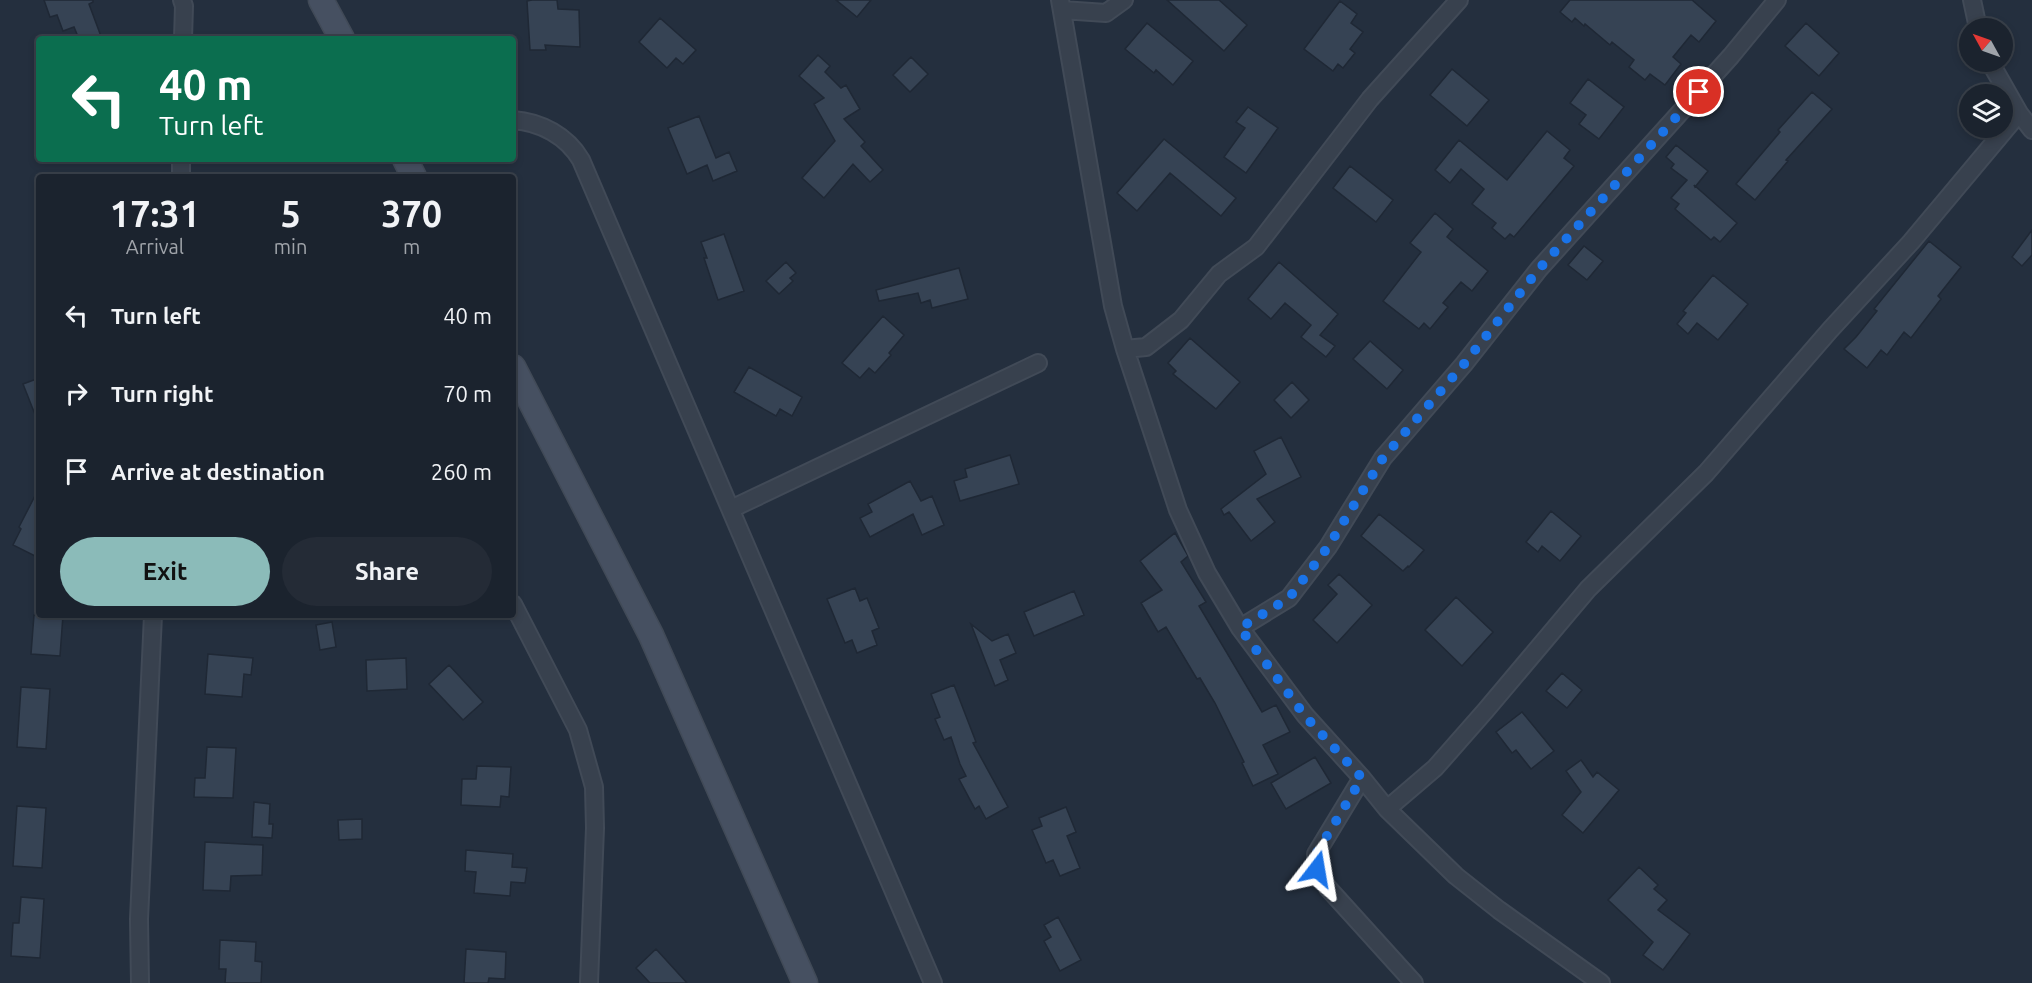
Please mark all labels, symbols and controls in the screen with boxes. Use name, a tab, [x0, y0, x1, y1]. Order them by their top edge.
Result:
north arrow	[1959, 18, 2013, 72]
map controls	[1959, 18, 2013, 138]
icon: left	[60, 60, 138, 138]
text: 40 m	[159, 61, 253, 108]
pin	[1673, 66, 1724, 117]
icon: arrive	[1682, 75, 1715, 108]
button: layers	[1959, 84, 2013, 138]
text: Turn left	[159, 110, 263, 140]
text: 17:31	[110, 193, 200, 234]
text: 5	[280, 193, 301, 234]
text: 370	[381, 193, 442, 234]
text: Arrival	[126, 235, 184, 258]
text: min	[274, 235, 307, 258]
text: m	[403, 235, 420, 258]
icon: left	[60, 299, 93, 332]
text: Turn left	[111, 303, 201, 328]
text: 40 m	[443, 303, 492, 328]
icon: right	[60, 377, 93, 410]
text: Turn right	[111, 381, 213, 406]
text: 70 m	[443, 381, 492, 406]
icon: arrive	[60, 455, 93, 488]
text: Arrive at destination	[111, 459, 325, 484]
text: 260 m	[431, 459, 492, 484]
button: Exit	[60, 537, 270, 606]
button: Share	[282, 537, 492, 606]
position arrow	[1285, 837, 1349, 901]

